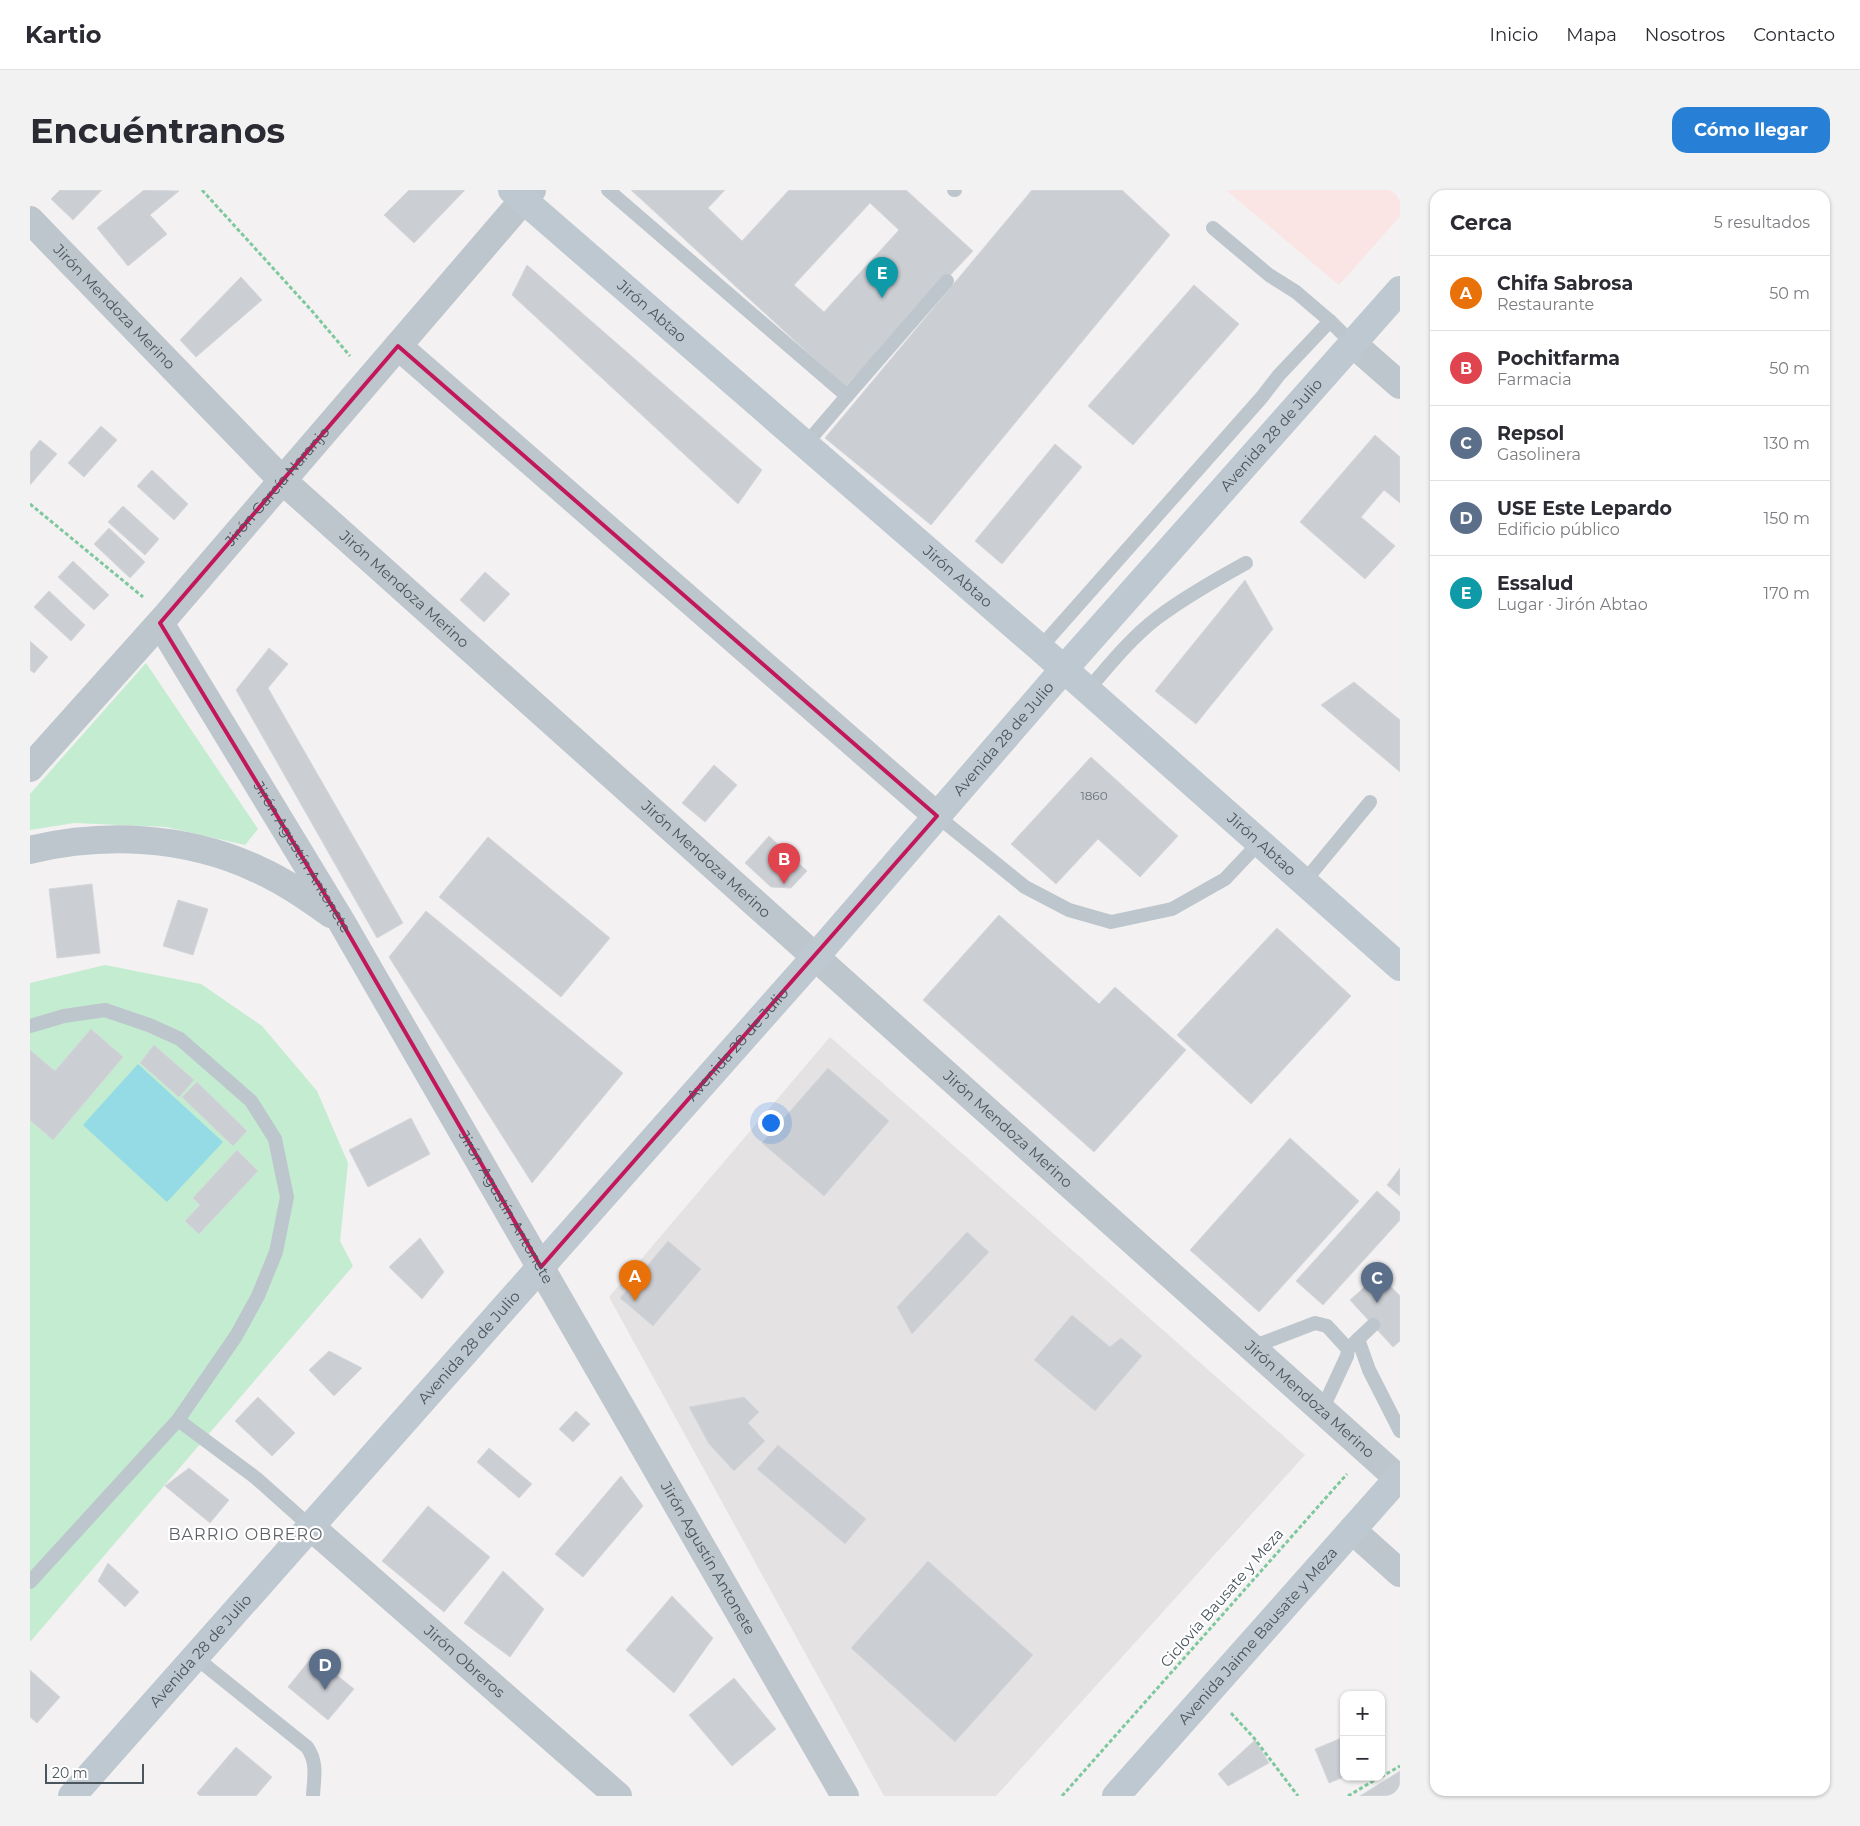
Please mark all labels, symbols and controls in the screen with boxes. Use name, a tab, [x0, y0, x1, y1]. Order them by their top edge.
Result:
text: Kartio	[25, 20, 101, 49]
text: Inicio	[1490, 24, 1538, 46]
text: Mapa	[1566, 24, 1617, 46]
text: Nosotros	[1645, 24, 1725, 46]
text: Contacto	[1753, 24, 1835, 46]
button: Cómo llegar	[1672, 107, 1830, 153]
text: Encuéntranos	[30, 109, 285, 152]
text: Cerca	[1450, 210, 1512, 235]
text: 5 resultados	[1714, 213, 1810, 232]
street label: Jirón Mendoza Merino	[49, 239, 180, 373]
pin: E	[866, 257, 898, 298]
text: Chifa Sabrosa	[1497, 272, 1633, 295]
street label: Jirón Abtao	[613, 275, 691, 346]
text: A	[1460, 284, 1472, 303]
text: 50 m	[1769, 284, 1810, 303]
text: Restaurante	[1497, 295, 1594, 314]
text: Pochitfarma	[1497, 347, 1620, 370]
text: B	[1460, 359, 1472, 378]
text: 50 m	[1769, 359, 1810, 378]
text: Farmacia	[1497, 370, 1572, 389]
street label: Avenida 28 de Julio	[1216, 374, 1326, 495]
street label: Jirón García Naranjo	[220, 422, 334, 550]
text: Repsol	[1497, 422, 1564, 445]
text: C	[1460, 434, 1472, 453]
text: 130 m	[1763, 434, 1810, 453]
text: Gasolinera	[1497, 445, 1581, 464]
text: USE Este Lepardo	[1497, 497, 1672, 520]
text: D	[1459, 509, 1473, 528]
text: 150 m	[1763, 509, 1810, 528]
text: Edificio público	[1497, 520, 1620, 539]
street label: Jirón Mendoza Merino	[335, 525, 473, 652]
street label: Jirón Abtao	[919, 540, 997, 612]
text: Essalud	[1497, 572, 1574, 595]
text: E	[1461, 584, 1471, 603]
text: 170 m	[1763, 584, 1810, 603]
text: Lugar · Jirón Abtao	[1497, 595, 1648, 614]
street label: Avenida 28 de Julio	[949, 678, 1058, 800]
street label: Jirón Agustín Antonete	[249, 777, 356, 936]
house number: 1860	[1080, 788, 1108, 803]
street label: Jirón Mendoza Merino	[637, 795, 775, 922]
street label: Jirón Abtao	[1223, 808, 1300, 880]
pin: B	[768, 843, 800, 884]
street label: Avenida 28 de Julio	[682, 984, 792, 1105]
street label: Jirón Mendoza Merino	[939, 1065, 1077, 1192]
your location	[758, 1110, 784, 1136]
street label: Jirón Agustín Antonete	[454, 1126, 558, 1287]
pin: A	[619, 1260, 651, 1301]
pin: C	[1361, 1262, 1393, 1303]
street label: Avenida 28 de Julio	[414, 1287, 524, 1408]
street label: Jirón Mendoza Merino	[1241, 1335, 1379, 1462]
street label: Jirón Agustín Antonete	[656, 1477, 760, 1638]
street label: Ciclovía Bausate y Meza	[1156, 1524, 1287, 1671]
district label: BARRIO OBRERO	[169, 1525, 323, 1544]
street label: Avenida Jaime Bausate y Meza	[1174, 1543, 1341, 1728]
street label: Avenida 28 de Julio	[145, 1590, 255, 1711]
street label: Jirón Obreros	[420, 1620, 509, 1702]
pin: D	[309, 1649, 341, 1690]
map controls	[1340, 1691, 1385, 1781]
button: +	[1340, 1691, 1385, 1736]
button: −	[1340, 1736, 1385, 1781]
scale bar	[45, 1761, 144, 1784]
text: 20 m	[52, 1764, 88, 1782]

